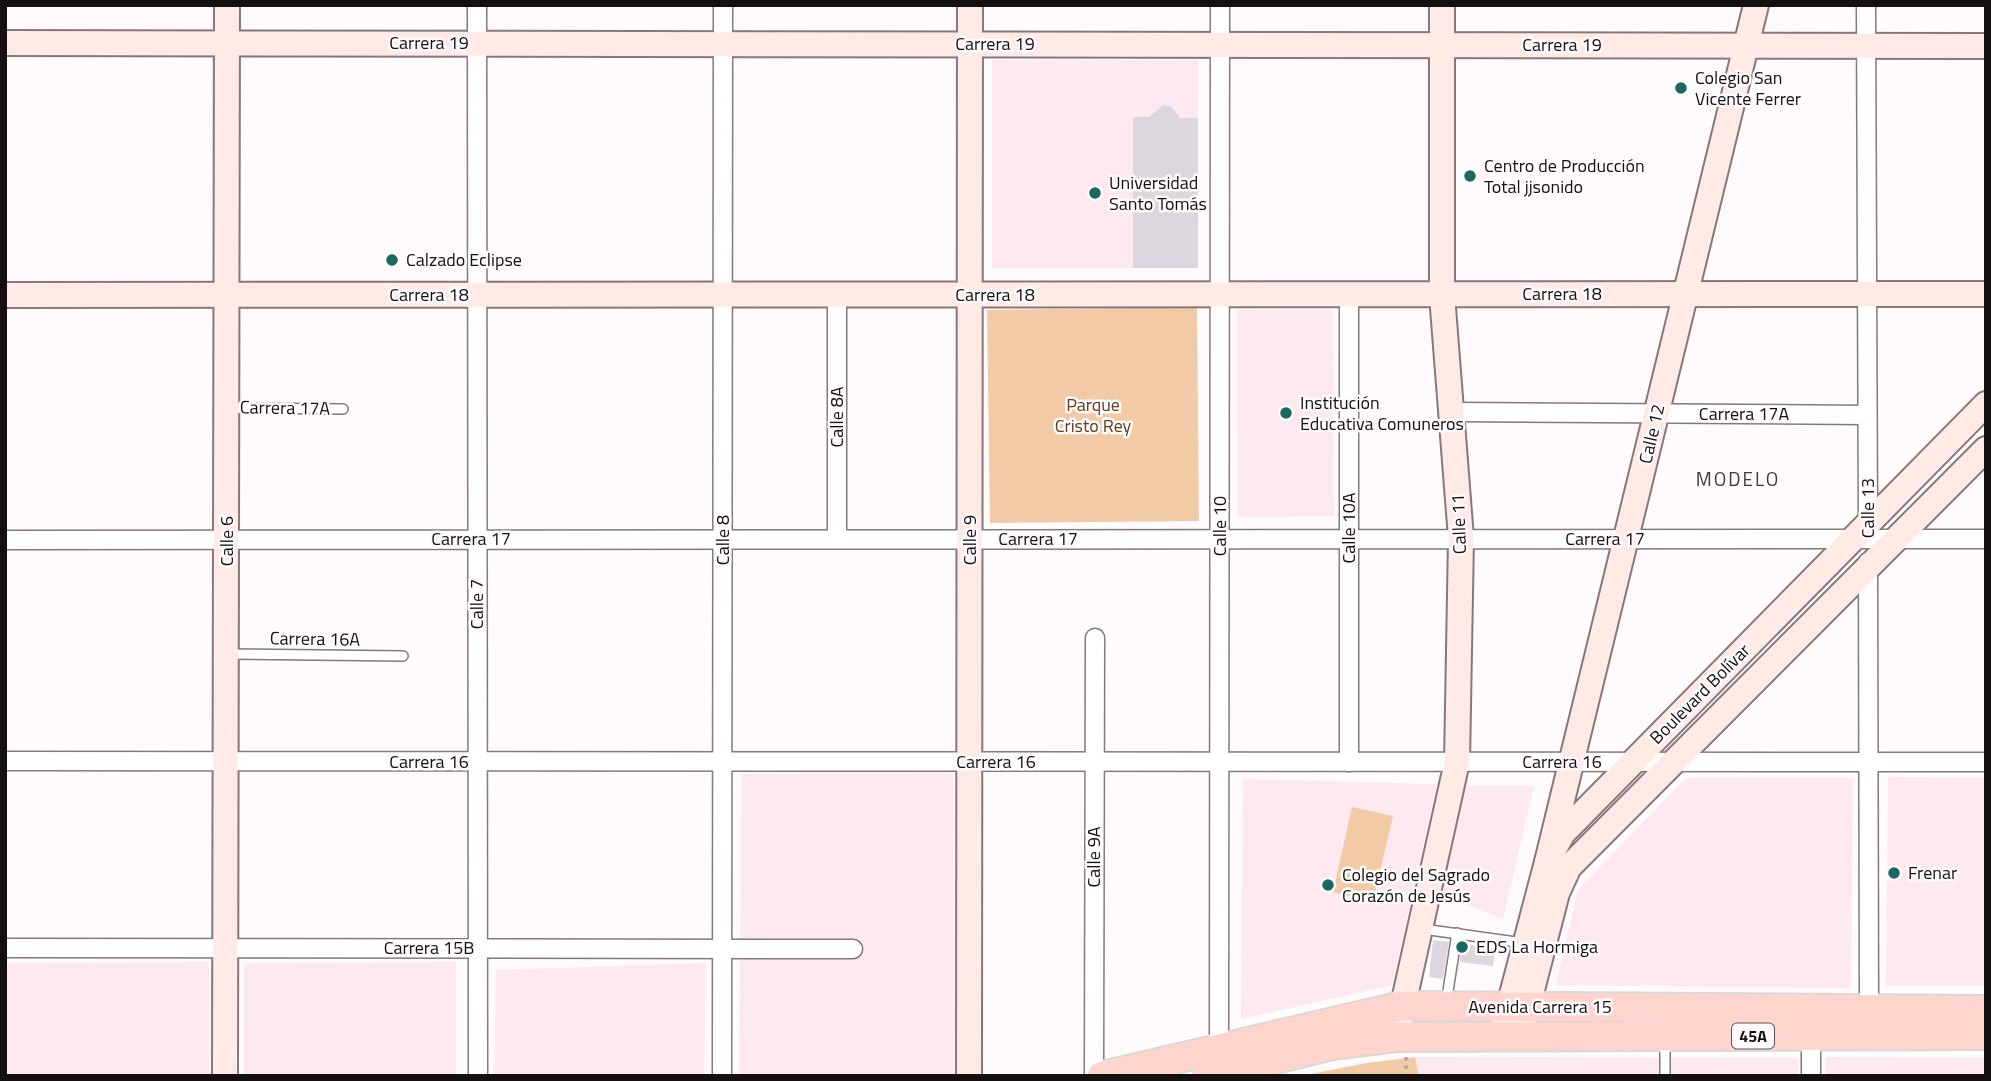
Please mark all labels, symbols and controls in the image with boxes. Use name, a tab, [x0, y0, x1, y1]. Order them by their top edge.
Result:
street label: Carrera 19	[389, 29, 469, 56]
street label: Carrera 19	[955, 30, 1035, 57]
street label: Carrera 19	[1522, 31, 1602, 58]
place label: Colegio San Vicente Ferrer	[1695, 64, 1801, 112]
marker: Colegio San Vicente Ferrer	[1673, 80, 1689, 96]
place label: Centro de Producción Total jjsonido	[1484, 152, 1645, 200]
marker: Centro de Producción Total jjsonido	[1462, 168, 1478, 184]
place label: Universidad Santo Tomás	[1109, 169, 1207, 217]
marker: Universidad Santo Tomás	[1087, 185, 1103, 201]
place label: Calzado Eclipse	[406, 246, 522, 273]
marker: Calzado Eclipse	[384, 252, 400, 268]
street label: Carrera 18	[1522, 280, 1602, 307]
street label: Carrera 18	[389, 281, 469, 308]
street label: Carrera 18	[955, 281, 1035, 308]
street label: Calle 8A	[823, 386, 850, 447]
place label: Institución Educativa Comuneros	[1300, 389, 1464, 437]
park label: Parque Cristo Rey	[1055, 391, 1132, 439]
street label: Carrera 17A	[240, 393, 331, 422]
street label: Carrera 17A	[1699, 400, 1789, 427]
street label: Calle 12	[1632, 401, 1671, 466]
marker: Institución Educativa Comuneros	[1278, 405, 1294, 421]
district label: MODELO	[1696, 464, 1780, 493]
street label: Calle 13	[1854, 478, 1881, 538]
street label: Calle 10A	[1335, 492, 1362, 564]
street label: Calle 11	[1444, 493, 1473, 555]
street label: Calle 10	[1206, 496, 1233, 556]
street label: Calle 8	[709, 515, 736, 565]
street label: Calle 9	[956, 515, 983, 565]
street label: Calle 6	[213, 516, 240, 566]
street label: Carrera 17	[431, 525, 511, 552]
street label: Carrera 17	[998, 525, 1078, 552]
street label: Carrera 17	[1565, 525, 1645, 552]
street label: Calle 7	[463, 579, 490, 629]
street label: Carrera 16A	[270, 624, 361, 653]
street label: Boulevard Bolívar	[1643, 637, 1756, 750]
street label: Carrera 16	[389, 748, 469, 775]
street label: Carrera 16	[956, 748, 1036, 775]
street label: Carrera 16	[1522, 748, 1602, 775]
street label: Calle 9A	[1080, 826, 1107, 887]
place label: Frenar	[1908, 859, 1957, 886]
place label: Colegio del Sagrado Corazón de Jesús	[1342, 861, 1490, 909]
marker: Frenar	[1886, 865, 1902, 881]
marker: Colegio del Sagrado Corazón de Jesús	[1320, 877, 1336, 893]
place label: EDS La Hormiga	[1476, 933, 1598, 960]
street label: Carrera 15B	[384, 934, 474, 961]
marker: EDS La Hormiga	[1454, 939, 1470, 955]
street label: Avenida Carrera 15	[1468, 993, 1612, 1020]
road number: 45A	[1732, 1024, 1774, 1048]

